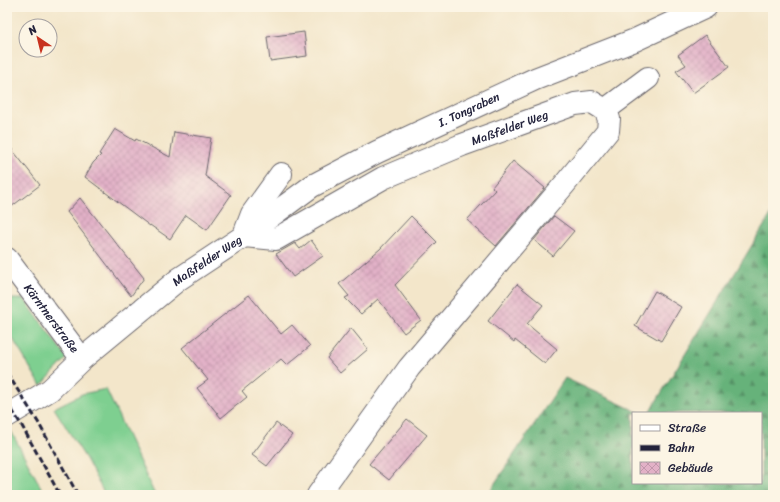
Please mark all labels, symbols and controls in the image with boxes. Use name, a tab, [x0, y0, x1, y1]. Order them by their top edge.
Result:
north arrow	[18, 18, 58, 58]
text: N	[23, 20, 41, 41]
street label: I. Tongraben	[434, 86, 504, 134]
street label: Maßfelder Weg	[468, 104, 551, 152]
street label: Maßfelder Weg	[167, 229, 247, 292]
street label: Kärntnerstraße	[18, 279, 85, 358]
legend	[632, 412, 762, 484]
text: Straße	[668, 417, 706, 439]
text: Bahn	[668, 437, 695, 459]
text: Gebäude	[668, 457, 713, 479]

